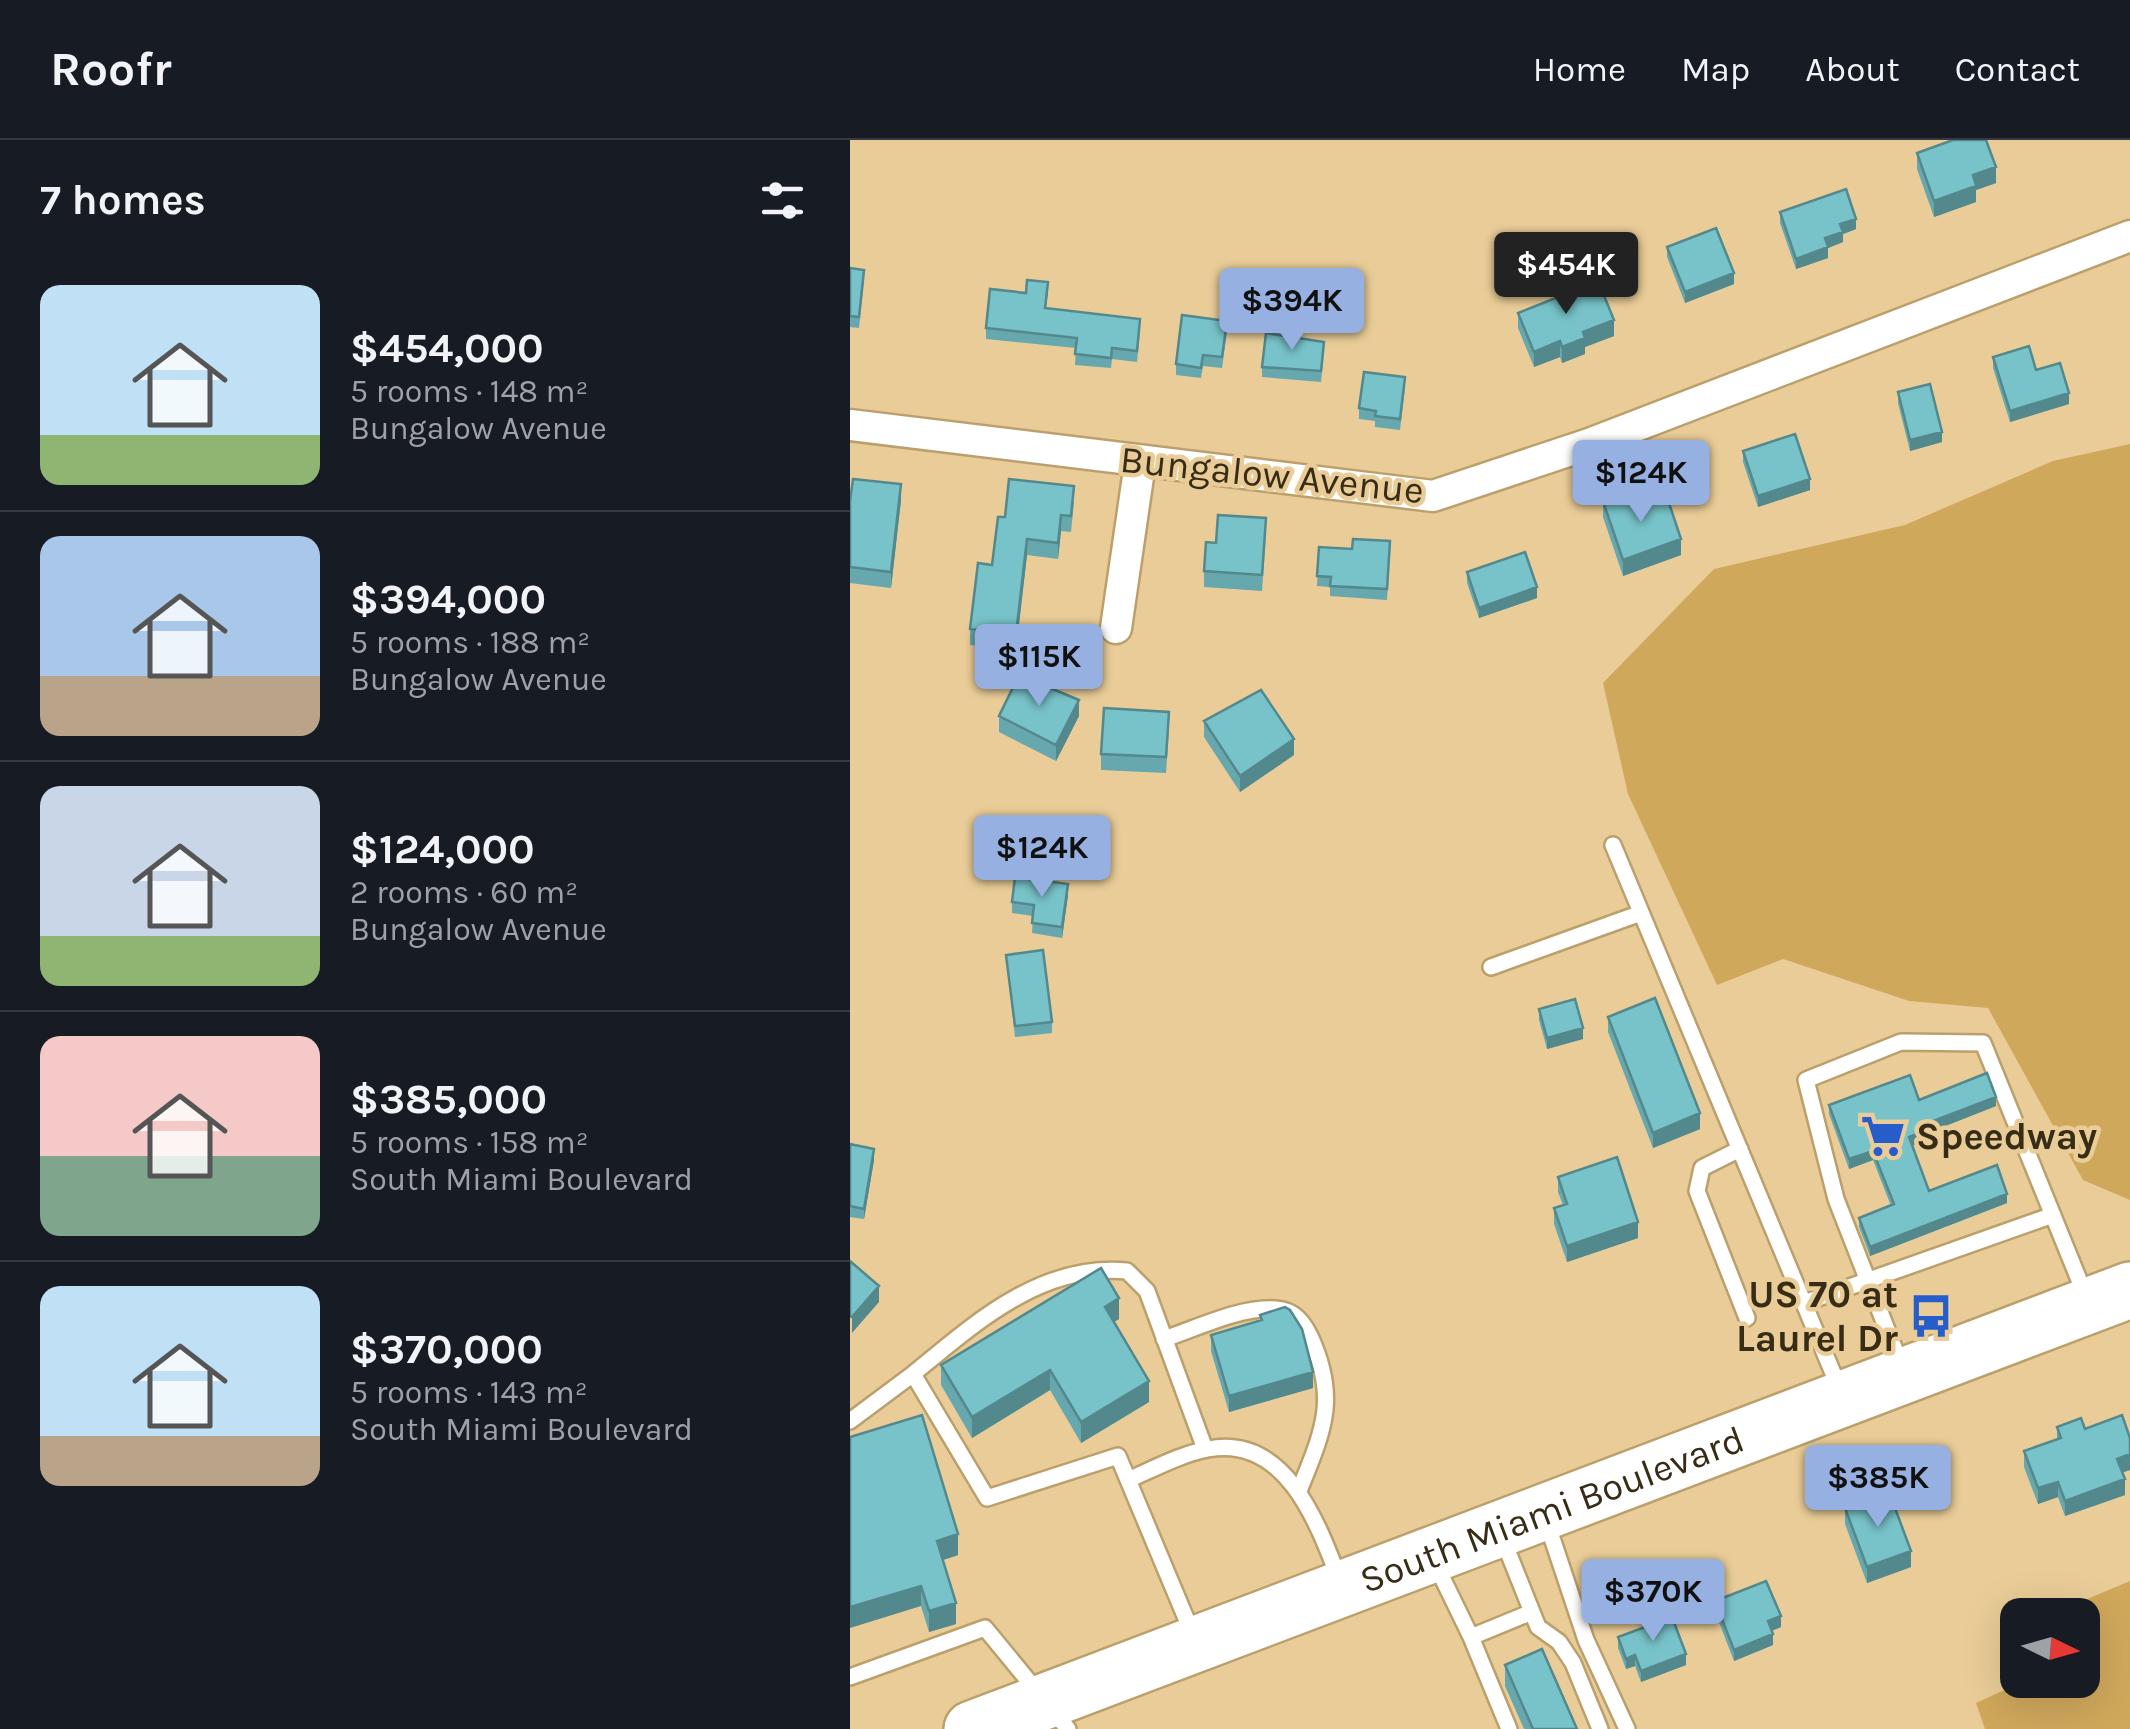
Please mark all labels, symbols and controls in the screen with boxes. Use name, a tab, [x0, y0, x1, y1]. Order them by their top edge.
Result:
text: Roofr	[50, 41, 172, 97]
text: Home	[1533, 49, 1626, 90]
text: Map	[1681, 49, 1750, 90]
text: About	[1805, 49, 1900, 90]
text: Contact	[1955, 49, 2080, 90]
icon: filters	[755, 173, 810, 228]
text: 7 homes	[40, 175, 206, 225]
pin: $454K	[1496, 232, 1636, 317]
text: $454K	[1516, 246, 1616, 283]
pin: $394K	[1222, 268, 1362, 353]
text: $394K	[1241, 282, 1343, 319]
text: $454,000	[350, 323, 544, 373]
icon: home	[120, 325, 240, 445]
text: 5 rooms · 148 m²	[350, 373, 588, 410]
text: Bungalow Avenue	[350, 410, 607, 447]
street label: Bungalow Avenue	[1118, 437, 1426, 513]
pin: $124K	[1571, 440, 1711, 525]
text: $124K	[1595, 454, 1687, 491]
text: $394,000	[350, 574, 546, 624]
icon: home	[120, 576, 240, 696]
text: 5 rooms · 188 m²	[350, 624, 590, 661]
pin: $115K	[969, 624, 1109, 709]
text: $115K	[997, 638, 1081, 675]
text: Bungalow Avenue	[350, 661, 607, 698]
pin: $124K	[972, 815, 1112, 900]
text: $124,000	[350, 824, 535, 874]
icon: home	[120, 826, 240, 946]
text: $124K	[996, 829, 1088, 866]
text: 2 rooms · 60 m²	[350, 874, 578, 911]
text: Bungalow Avenue	[350, 911, 607, 948]
text: $385,000	[350, 1074, 547, 1124]
icon: home	[120, 1076, 240, 1196]
supermarket icon: Speedway	[1859, 1112, 1907, 1160]
place label: Speedway	[1916, 1114, 2097, 1159]
text: 5 rooms · 158 m²	[350, 1124, 589, 1161]
text: South Miami Boulevard	[350, 1161, 693, 1198]
place label: US 70 at Laurel Dr	[1736, 1272, 1898, 1361]
bus stop icon: US 70 at Laurel Dr	[1907, 1292, 1955, 1340]
text: $370,000	[350, 1324, 543, 1374]
icon: home	[120, 1326, 240, 1446]
text: 5 rooms · 143 m²	[350, 1374, 588, 1411]
text: South Miami Boulevard	[350, 1411, 693, 1448]
street label: South Miami Boulevard	[1353, 1416, 1750, 1602]
pin: $385K	[1808, 1445, 1948, 1530]
text: $385K	[1827, 1459, 1929, 1496]
pin: $370K	[1583, 1559, 1723, 1644]
text: $370K	[1603, 1573, 1703, 1610]
north arrow	[2000, 1598, 2100, 1698]
map controls	[2000, 1598, 2100, 1698]

